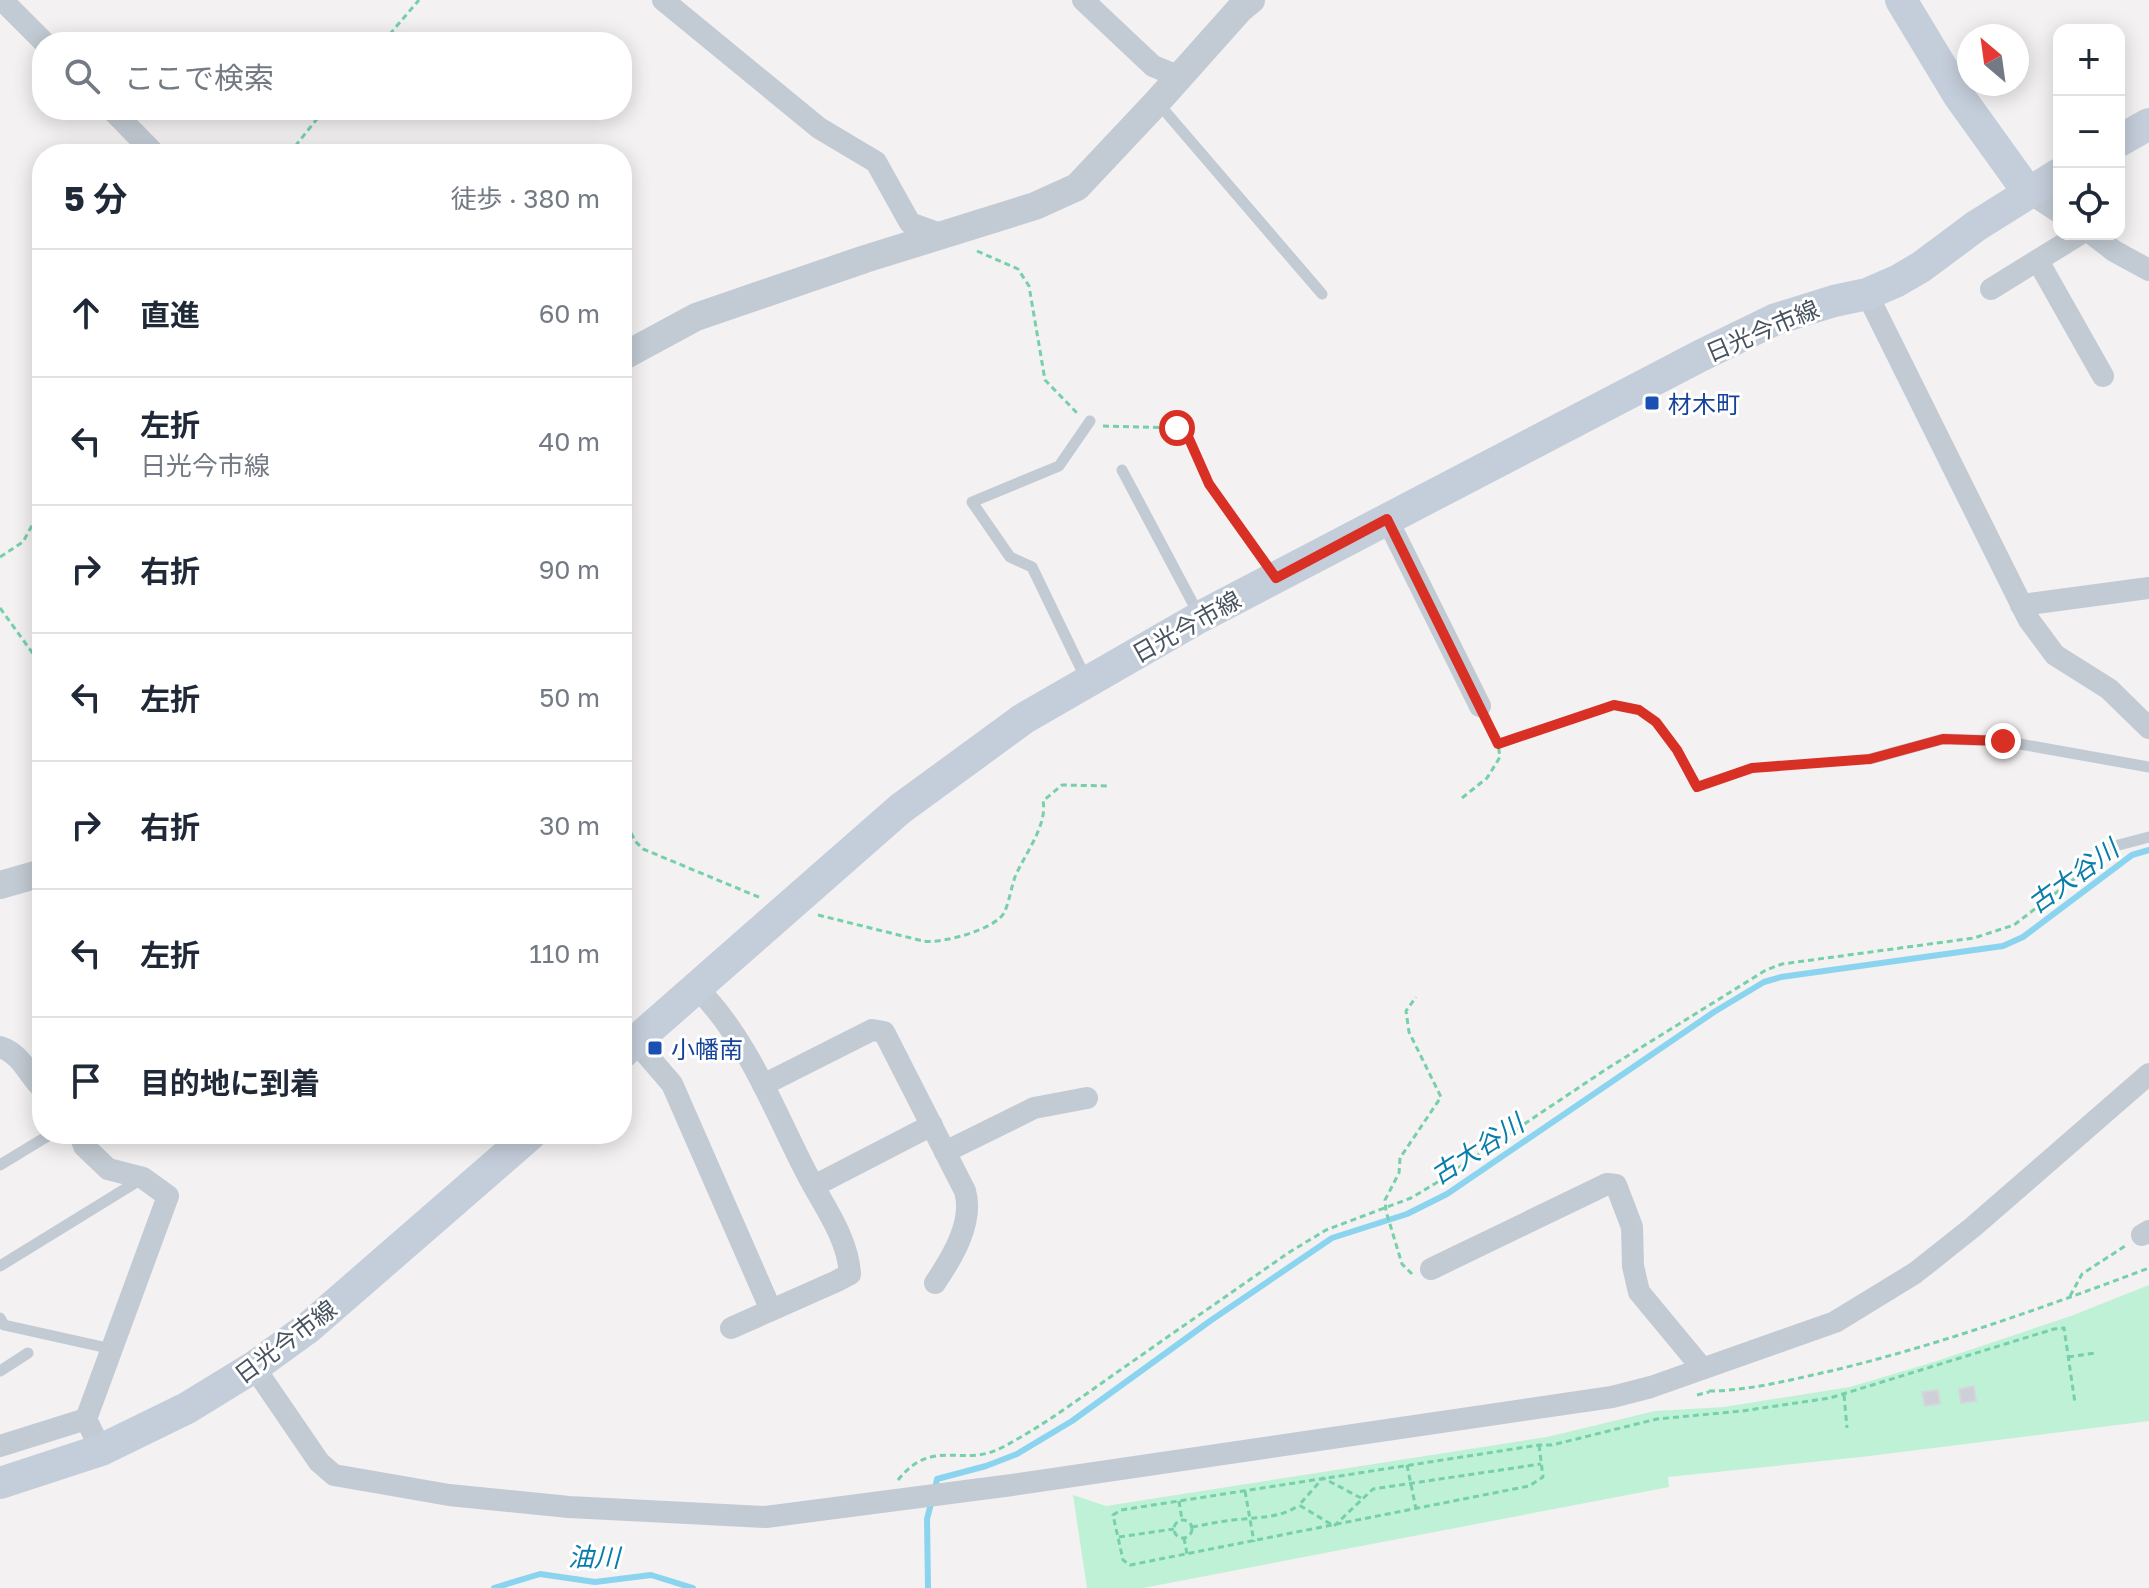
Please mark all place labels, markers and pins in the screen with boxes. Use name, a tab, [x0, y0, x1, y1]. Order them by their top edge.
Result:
place label: 材木町	[1668, 389, 1740, 418]
marker: 材木町	[1643, 394, 1661, 412]
place label: 小幡南	[671, 1034, 743, 1063]
marker: 小幡南	[646, 1039, 664, 1057]

